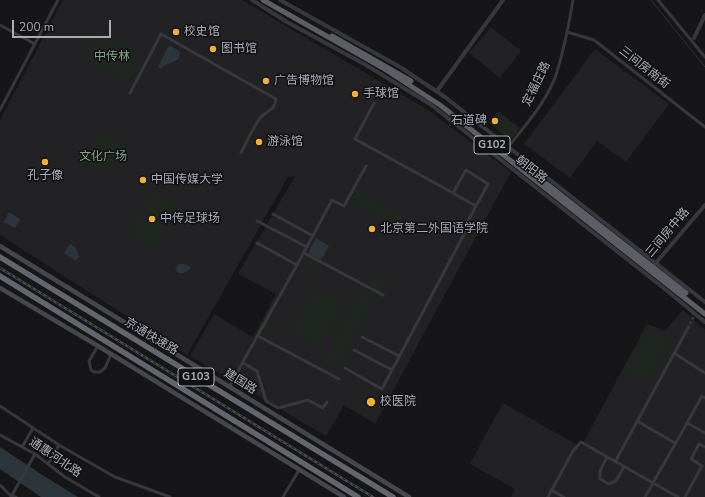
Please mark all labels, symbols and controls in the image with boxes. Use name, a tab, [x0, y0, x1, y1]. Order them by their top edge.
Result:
scale bar	[14, 12, 113, 38]
text: 200 m	[19, 19, 54, 35]
place label: 校史馆	[184, 25, 220, 39]
marker: 校史馆	[171, 27, 181, 37]
place label: 图书馆	[221, 42, 257, 56]
marker: 图书馆	[208, 44, 218, 54]
street label: 三间房南街	[616, 44, 672, 92]
park label: 中传林	[94, 50, 130, 64]
street label: 定福庄路	[520, 59, 554, 109]
place label: 广告博物馆	[274, 74, 334, 88]
marker: 广告博物馆	[261, 76, 271, 86]
place label: 手球馆	[363, 87, 399, 101]
marker: 手球馆	[350, 89, 360, 99]
place label: 石道碑	[451, 114, 487, 128]
marker: 石道碑	[490, 116, 500, 126]
place label: 游泳馆	[267, 135, 303, 149]
road number: G102	[474, 136, 510, 154]
marker: 游泳馆	[254, 137, 264, 147]
park label: 文化广场	[79, 150, 127, 164]
street label: 朝阳路	[512, 153, 550, 187]
marker: 孔子像	[40, 157, 50, 167]
place label: 孔子像	[27, 169, 63, 183]
place label: 中国传媒大学	[151, 173, 223, 187]
marker: 中国传媒大学	[138, 175, 148, 185]
street label: 三间房中路	[643, 205, 693, 261]
place label: 中传足球场	[160, 212, 220, 226]
marker: 中传足球场	[147, 214, 157, 224]
place label: 北京第二外国语学院	[380, 222, 488, 236]
marker: 北京第二外国语学院	[367, 224, 377, 234]
street label: 京通快速路	[122, 315, 180, 359]
street label: 建国路	[221, 366, 259, 398]
road number: G103	[178, 368, 214, 386]
place label: 校医院	[380, 395, 416, 409]
marker: 校医院	[365, 396, 377, 408]
street label: 通惠河北路	[26, 435, 84, 481]

